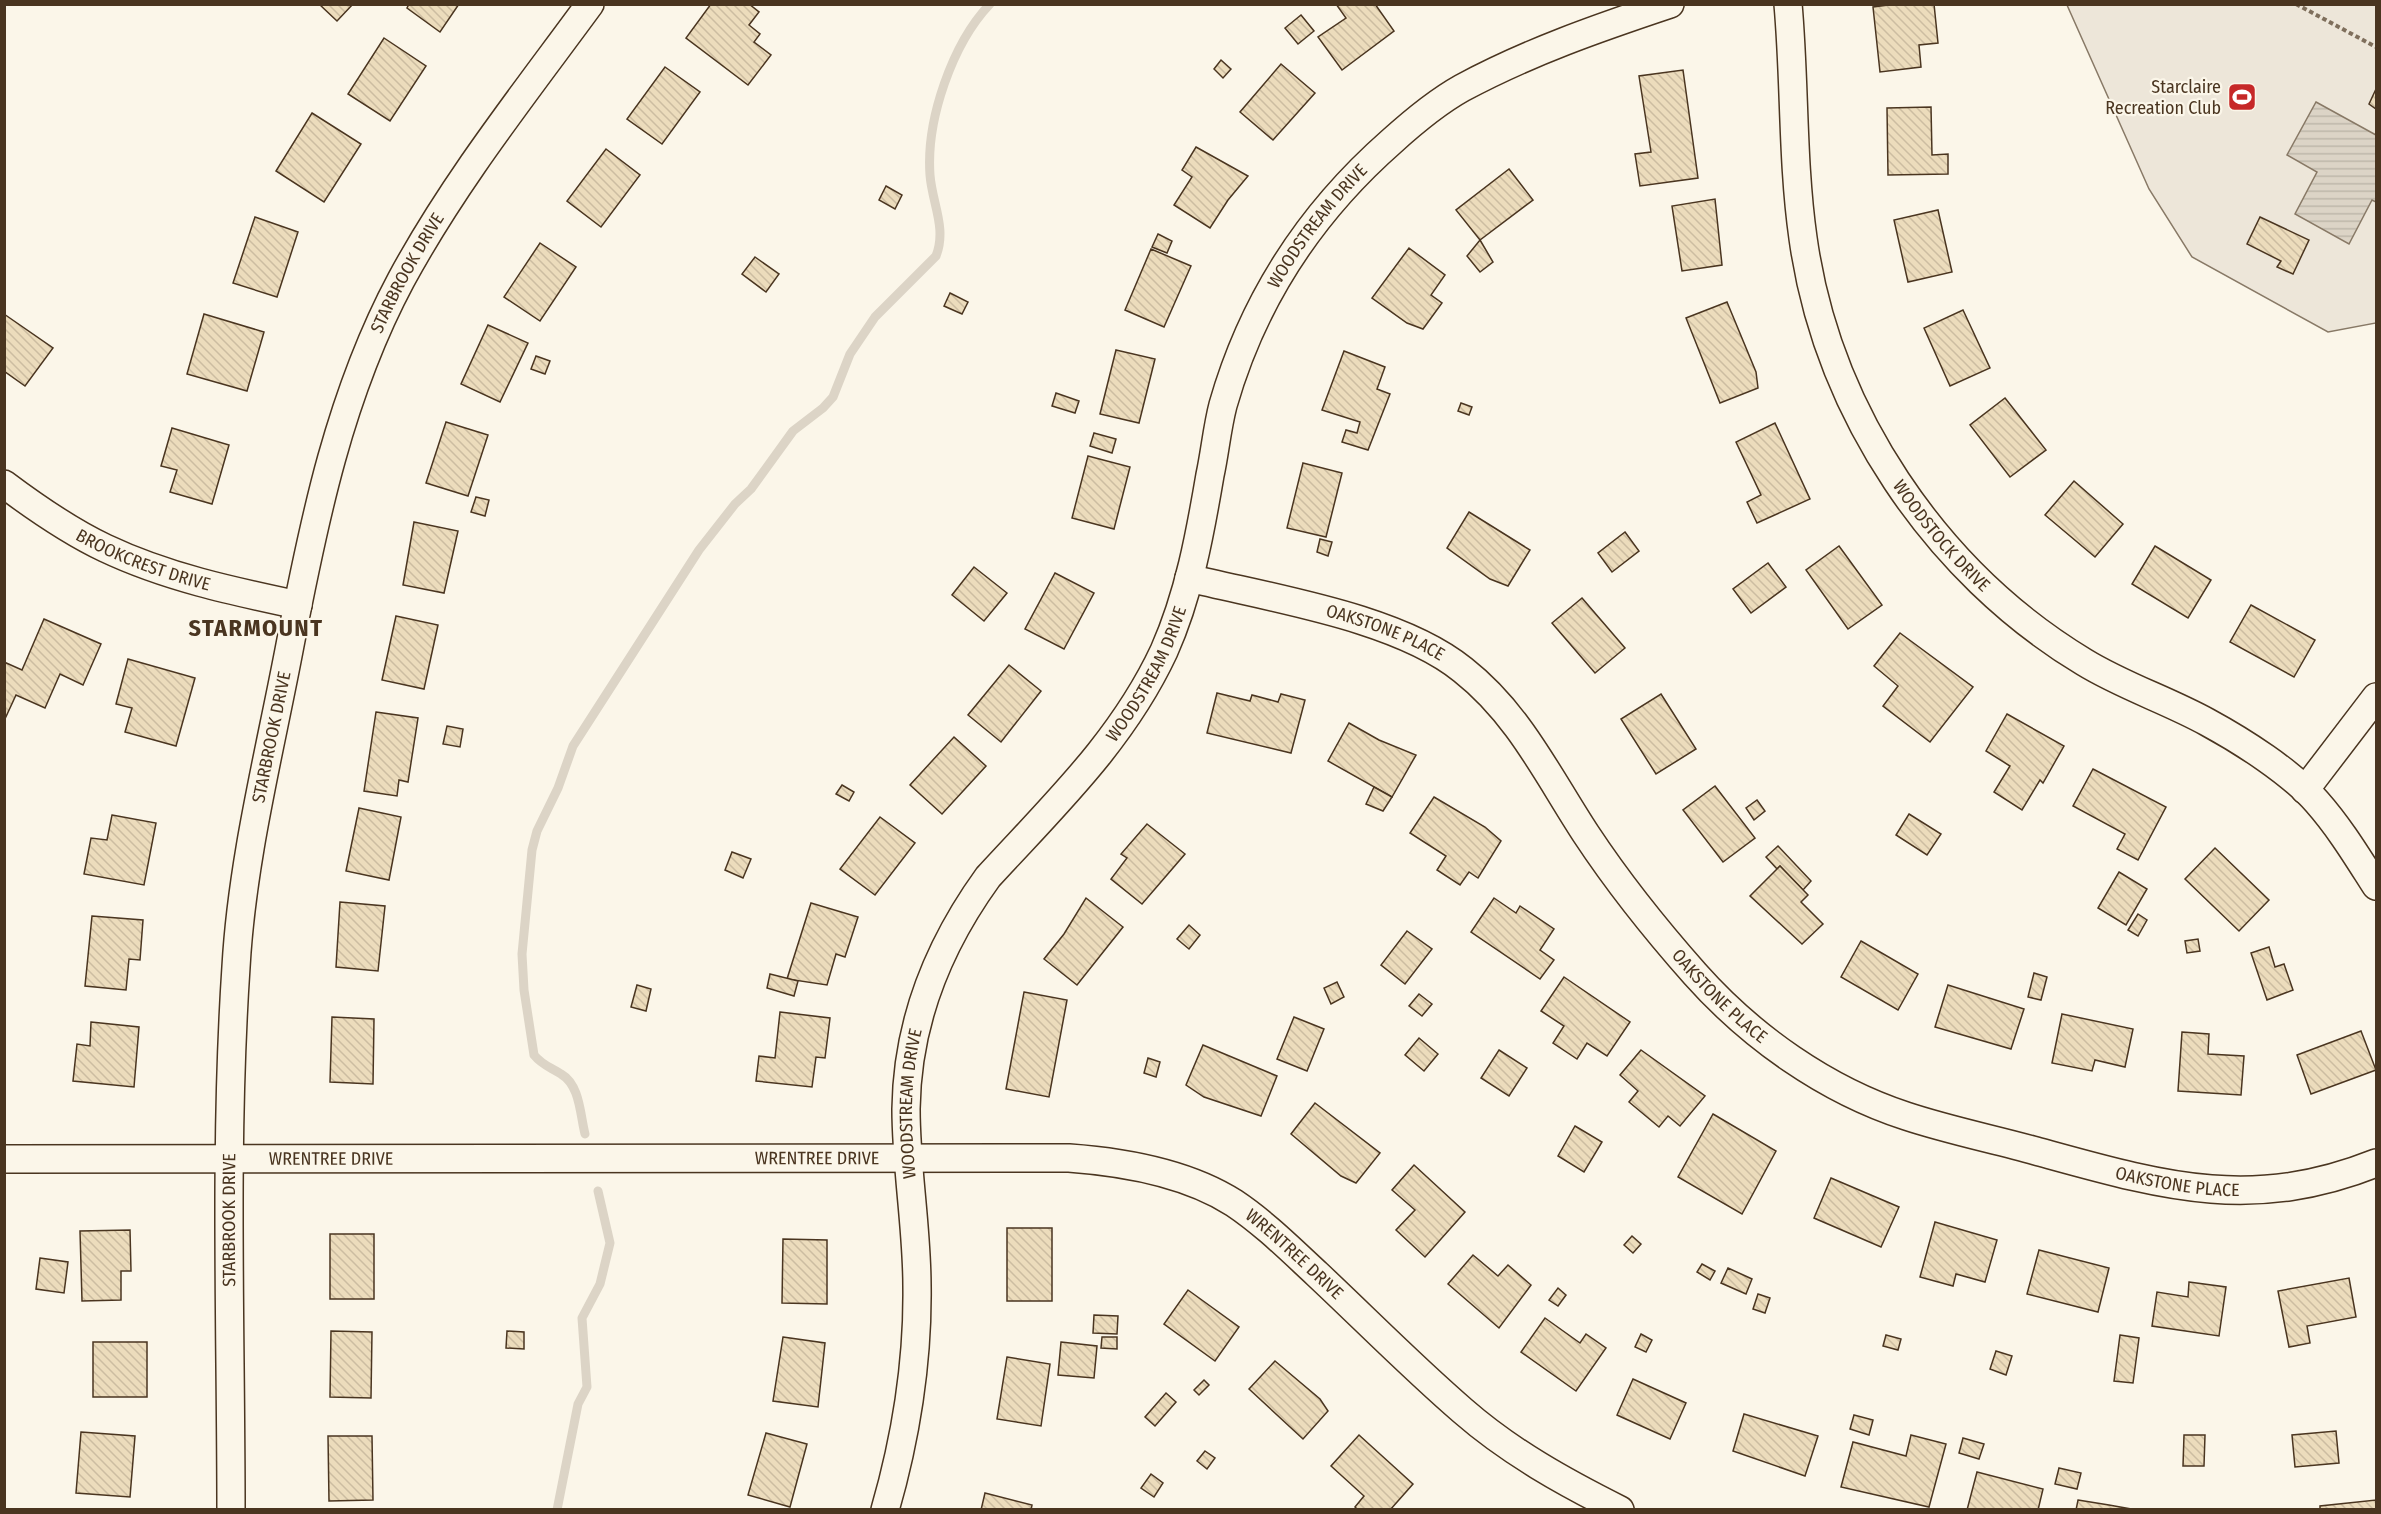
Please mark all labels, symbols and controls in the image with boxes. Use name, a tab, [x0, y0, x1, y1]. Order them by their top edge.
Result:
place label: Starclaire Recreation Club	[2105, 76, 2221, 119]
sports icon: Starclaire Recreation Club	[2226, 81, 2258, 113]
street label: WOODSTREAM DRIVE	[1263, 159, 1372, 292]
street label: STARBROOK DRIVE	[366, 209, 449, 337]
street label: WOODSTOCK DRIVE	[1888, 476, 1995, 596]
street label: BROOKCREST DRIVE	[72, 524, 213, 596]
street label: OAKSTONE PLACE	[1324, 600, 1449, 665]
street label: WOODSTREAM DRIVE	[1101, 603, 1191, 746]
district label: STARMOUNT	[189, 614, 323, 642]
street label: STARBROOK DRIVE	[247, 669, 296, 805]
street label: OAKSTONE PLACE	[1667, 944, 1772, 1048]
street label: WOODSTREAM DRIVE	[895, 1026, 927, 1180]
street label: WRENTREE DRIVE	[755, 1147, 879, 1169]
street label: WRENTREE DRIVE	[269, 1148, 393, 1170]
street label: STARBROOK DRIVE	[218, 1153, 240, 1287]
street label: OAKSTONE PLACE	[2113, 1162, 2240, 1201]
street label: WRENTREE DRIVE	[1241, 1204, 1348, 1304]

